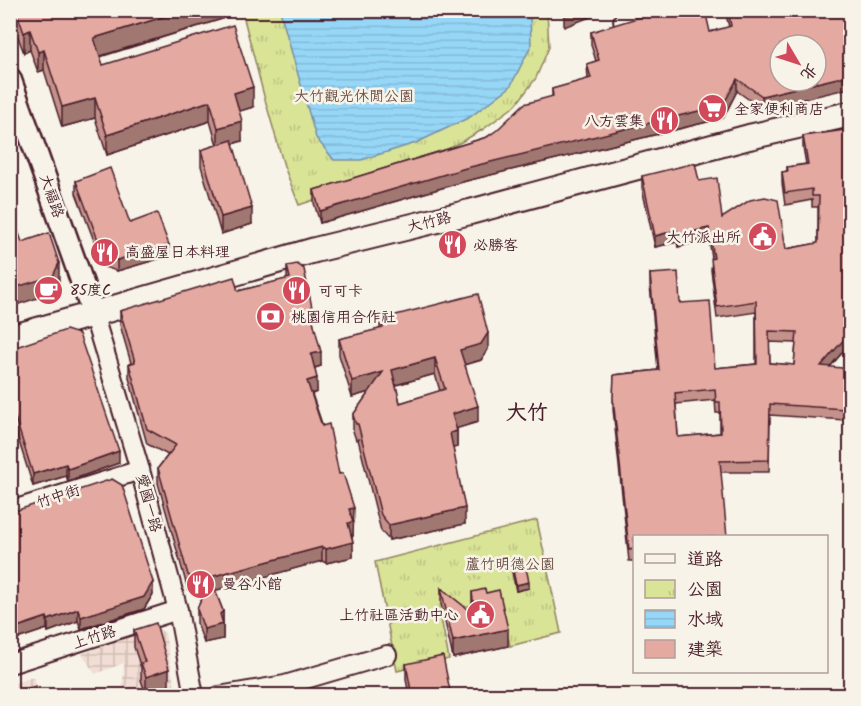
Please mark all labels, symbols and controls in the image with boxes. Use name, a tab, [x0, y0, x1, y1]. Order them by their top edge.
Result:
north arrow	[768, 33, 828, 93]
text: 北	[794, 57, 823, 86]
park label: 大竹觀光休閒公園	[294, 85, 414, 109]
supermarket icon: 全家便利商店	[697, 93, 729, 125]
place label: 全家便利商店	[734, 98, 824, 122]
restaurant icon: 八方雲集	[649, 105, 681, 137]
place label: 八方雲集	[584, 110, 644, 134]
street label: 大福路	[32, 171, 70, 222]
street label: 大竹路	[404, 206, 454, 240]
public building icon: 大竹派出所	[746, 221, 778, 253]
place label: 大竹派出所	[666, 226, 741, 250]
restaurant icon: 必勝客	[436, 229, 468, 261]
place label: 必勝客	[473, 234, 518, 258]
restaurant icon: 高盛屋日本料理	[88, 236, 120, 268]
place label: 高盛屋日本料理	[125, 241, 230, 265]
cafe icon: 85度C	[33, 274, 65, 306]
restaurant icon: 可可卡	[281, 275, 313, 307]
place label: 85度C	[70, 279, 111, 303]
place label: 可可卡	[318, 280, 363, 304]
bank icon: 桃園信用合作社	[254, 301, 286, 333]
place label: 桃園信用合作社	[291, 306, 396, 330]
district label: 大竹	[506, 397, 548, 430]
street label: 愛國一路	[129, 471, 167, 535]
street label: 竹中街	[33, 479, 83, 515]
legend	[633, 535, 828, 673]
text: 道路	[687, 546, 723, 575]
park label: 蘆竹明德公園	[465, 553, 555, 577]
restaurant icon: 曼谷小館	[185, 568, 217, 600]
place label: 曼谷小館	[222, 573, 282, 597]
text: 公園	[687, 576, 723, 605]
public building icon: 上竹社區活動中心	[464, 599, 496, 631]
place label: 上竹社區活動中心	[339, 604, 459, 628]
text: 水域	[687, 606, 723, 635]
street label: 上竹路	[69, 620, 119, 656]
text: 建築	[687, 636, 723, 665]

